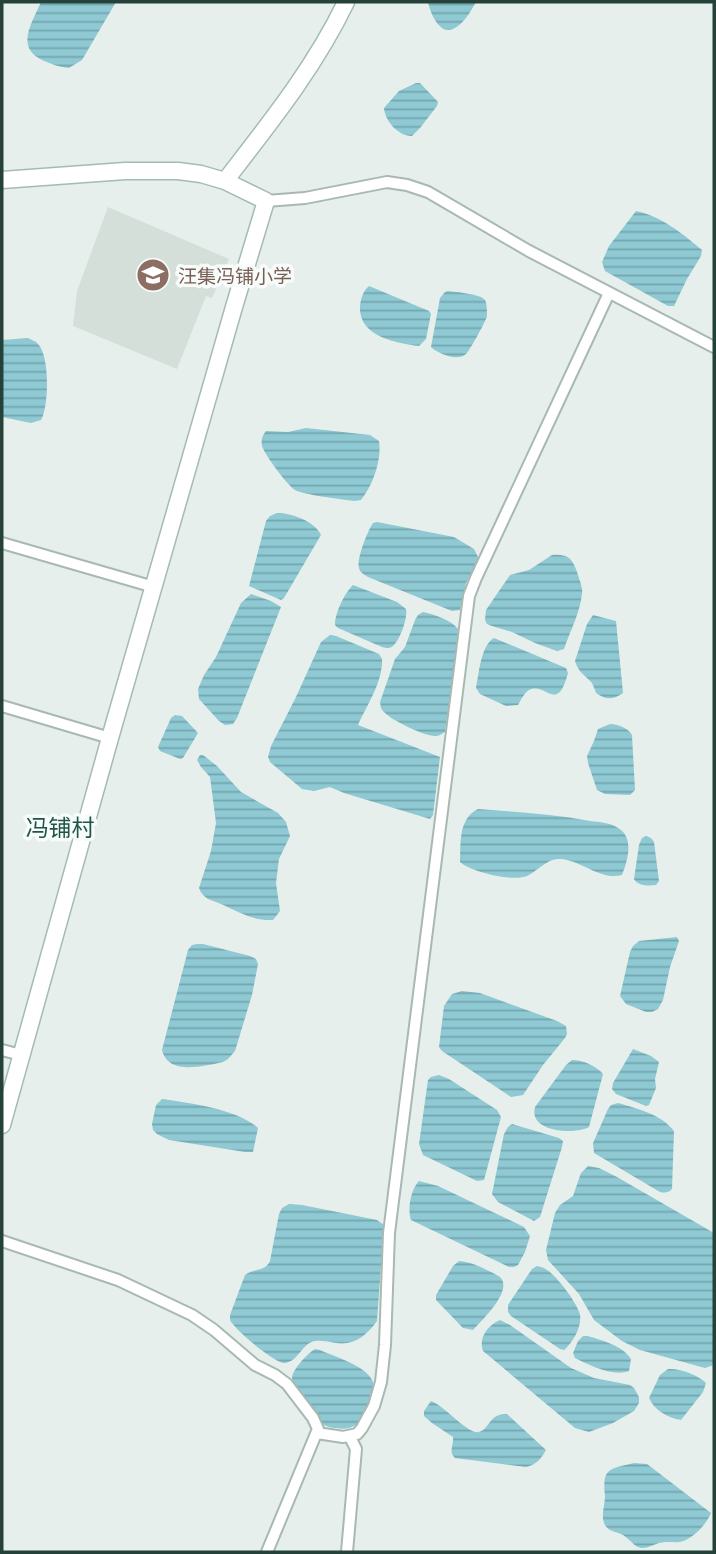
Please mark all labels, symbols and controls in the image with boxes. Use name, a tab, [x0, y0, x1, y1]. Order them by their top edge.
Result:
school or university icon: 汪集冯铺小学	[134, 256, 172, 294]
place label: 汪集冯铺小学	[178, 264, 292, 287]
district label: 冯铺村	[26, 813, 95, 841]

